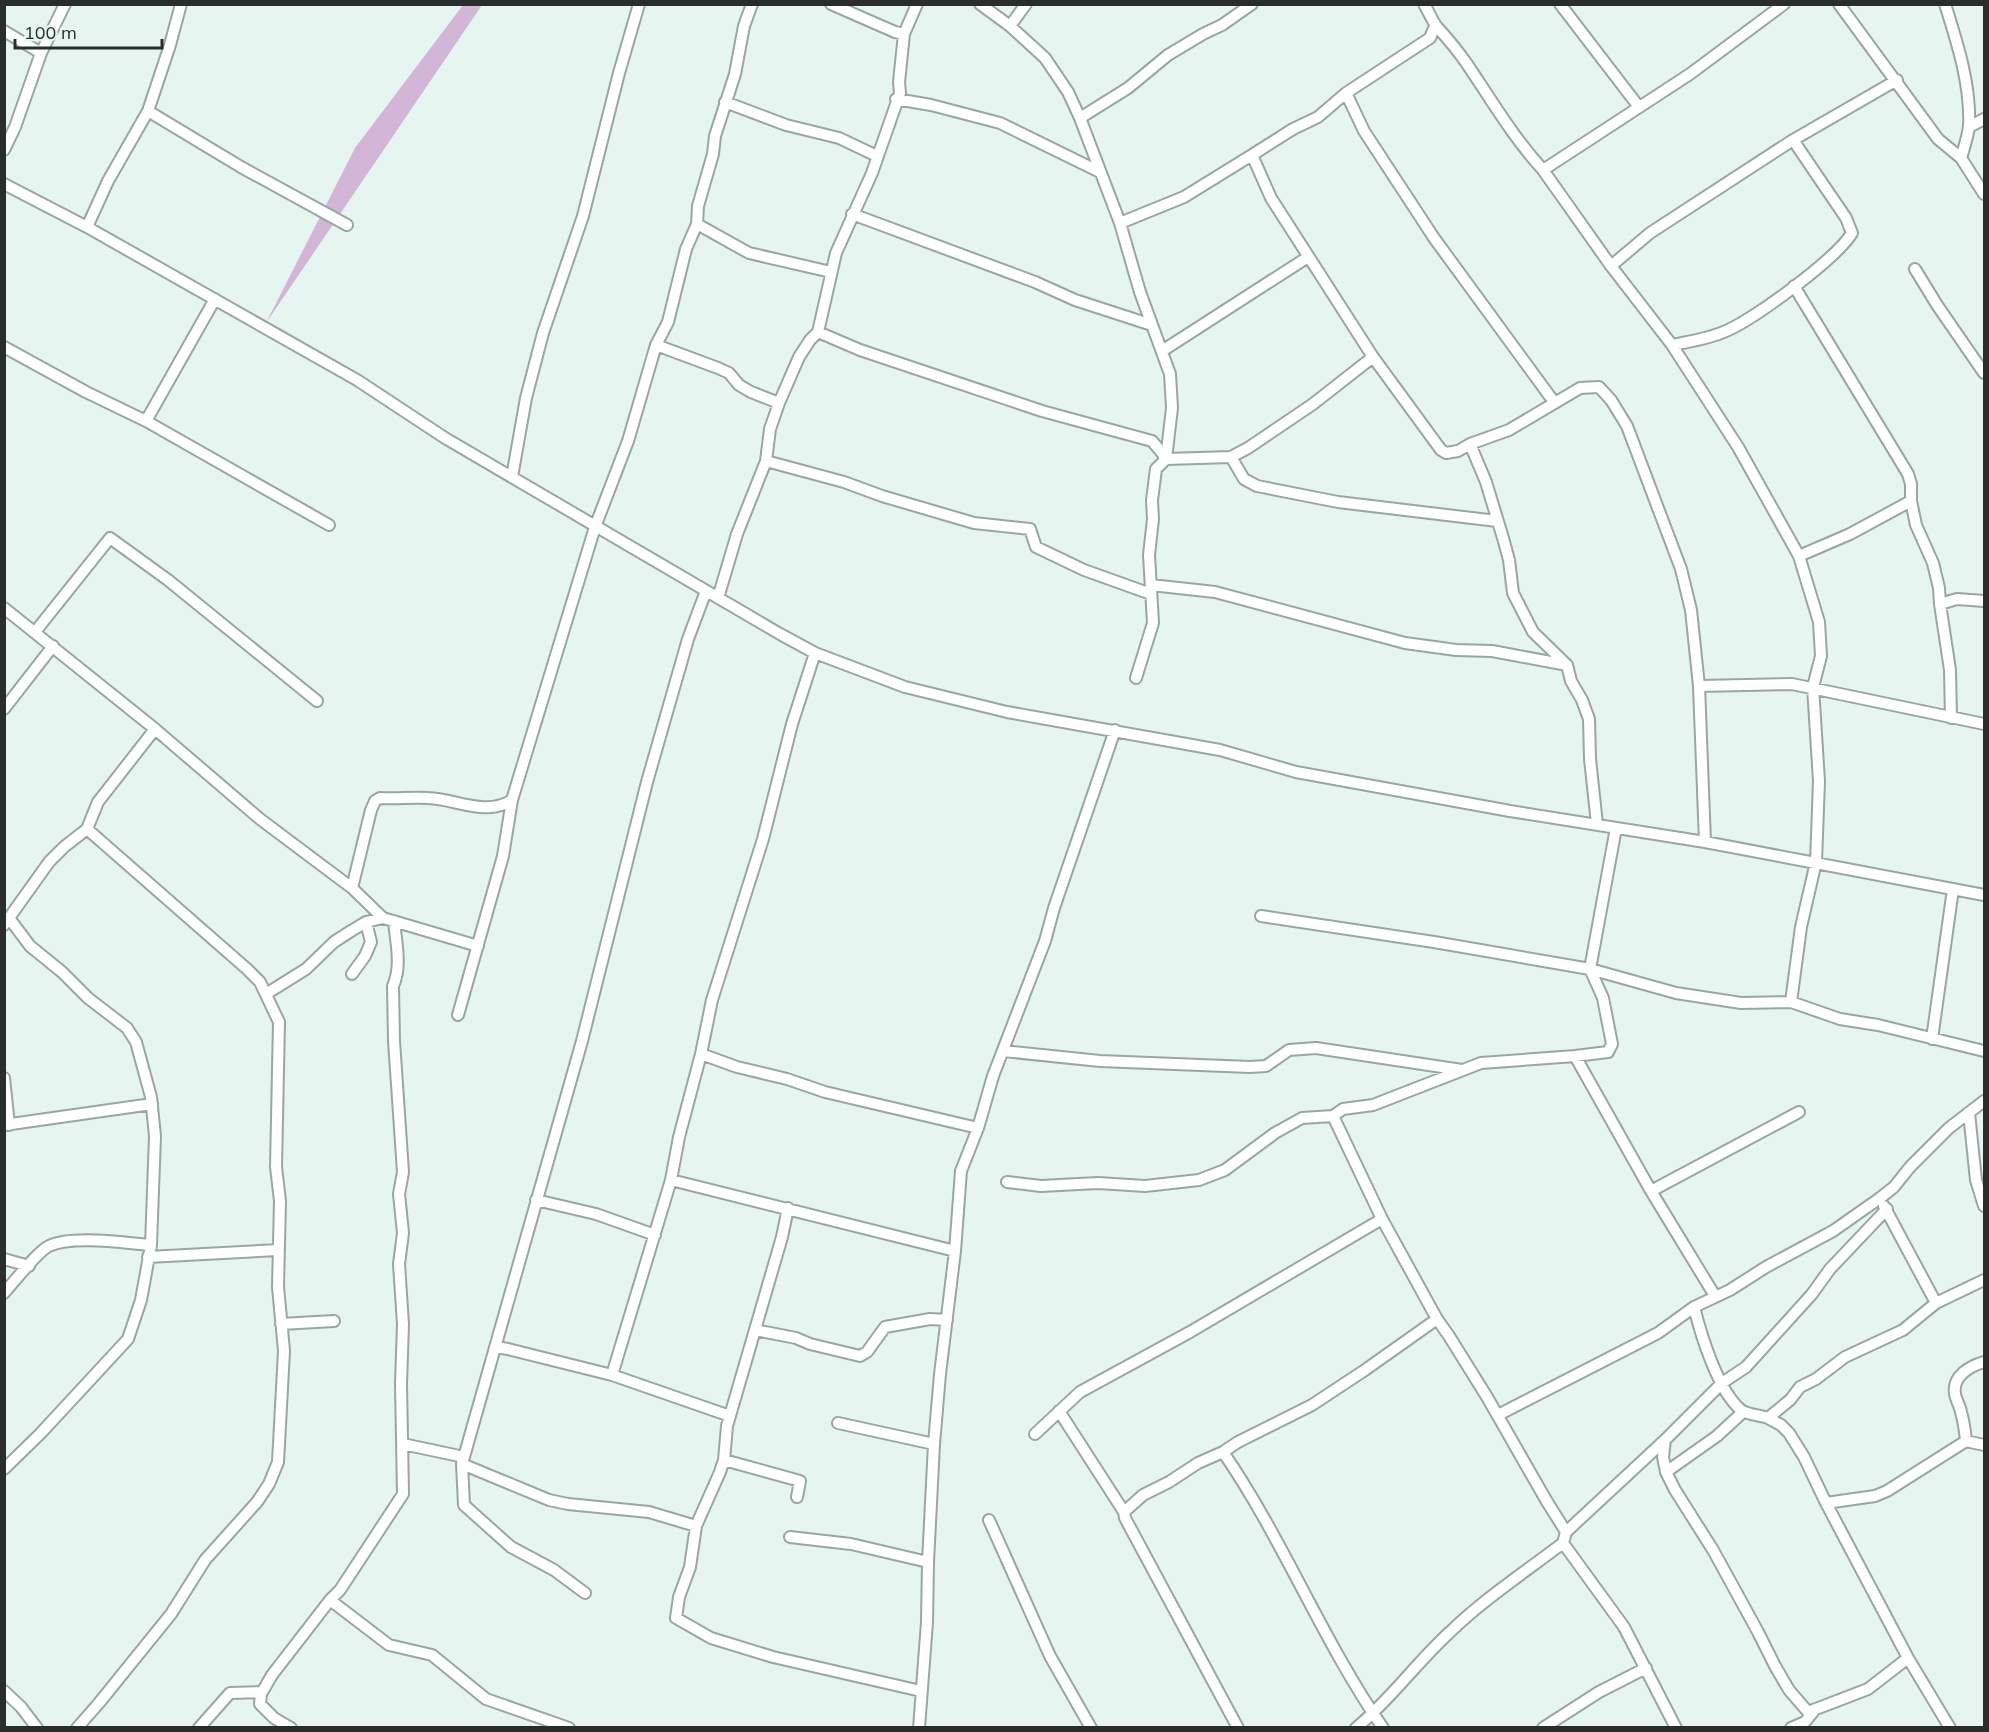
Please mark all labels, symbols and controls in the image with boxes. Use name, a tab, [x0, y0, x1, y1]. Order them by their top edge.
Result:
scale bar	[15, 12, 162, 50]
text: 100 m	[24, 21, 77, 44]

